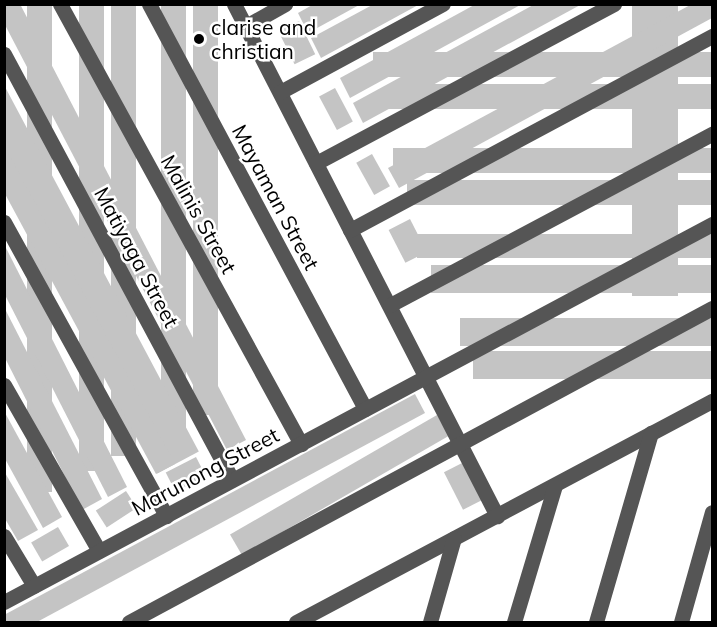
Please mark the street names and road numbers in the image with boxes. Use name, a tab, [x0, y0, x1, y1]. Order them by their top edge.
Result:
street label: Mayaman Street	[227, 120, 325, 274]
street label: Malinis Street	[156, 150, 242, 278]
street label: Matiyaga Street	[89, 183, 185, 331]
street label: Marunong Street	[127, 422, 283, 520]

